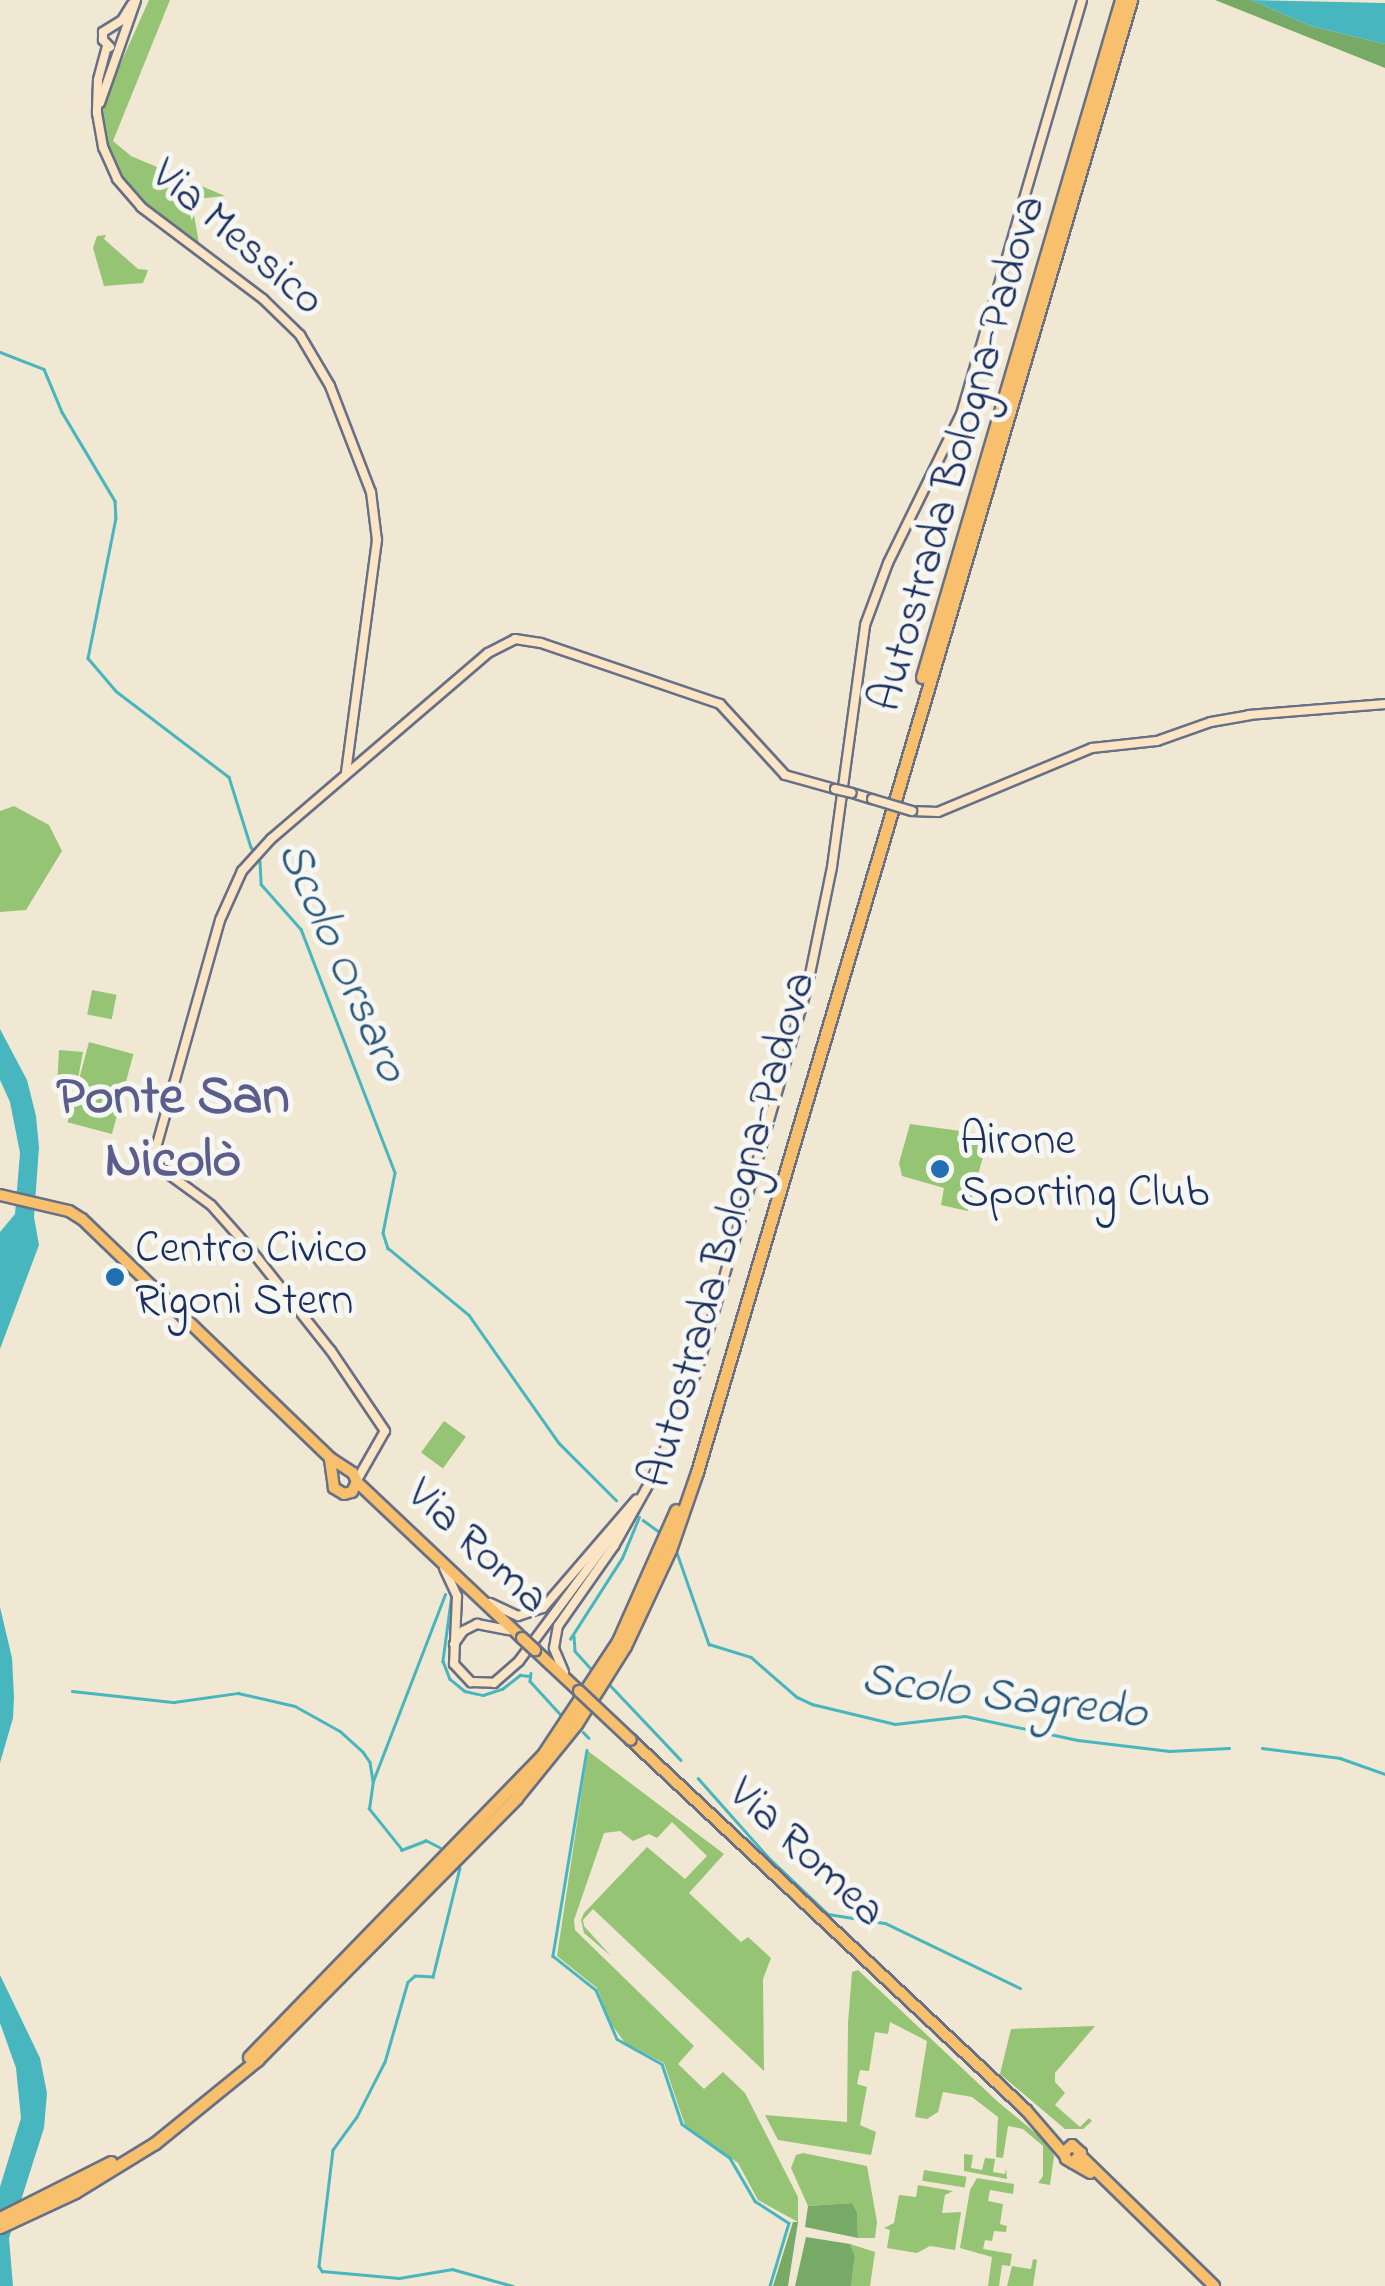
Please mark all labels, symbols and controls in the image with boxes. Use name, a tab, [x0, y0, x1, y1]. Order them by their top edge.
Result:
street label: Via Messico	[138, 149, 334, 329]
street label: Autostrada Bologna-Padova	[860, 190, 1060, 718]
water label: Scolo Orsaro	[262, 833, 420, 1091]
street label: Autostrada Bologna-Padova	[630, 966, 830, 1494]
district label: Ponte San Nicolò	[56, 1066, 290, 1195]
place label: Airone Sporting Club	[960, 1116, 1209, 1222]
marker: Airone Sporting Club	[929, 1158, 951, 1180]
place label: Centro Civico Rigoni Stern	[135, 1224, 367, 1330]
marker: Centro Civico Rigoni Stern	[104, 1266, 126, 1288]
street label: Via Roma	[394, 1469, 558, 1627]
water label: Scolo Sagredo	[858, 1652, 1150, 1744]
street label: Via Romea	[715, 1768, 895, 1940]

